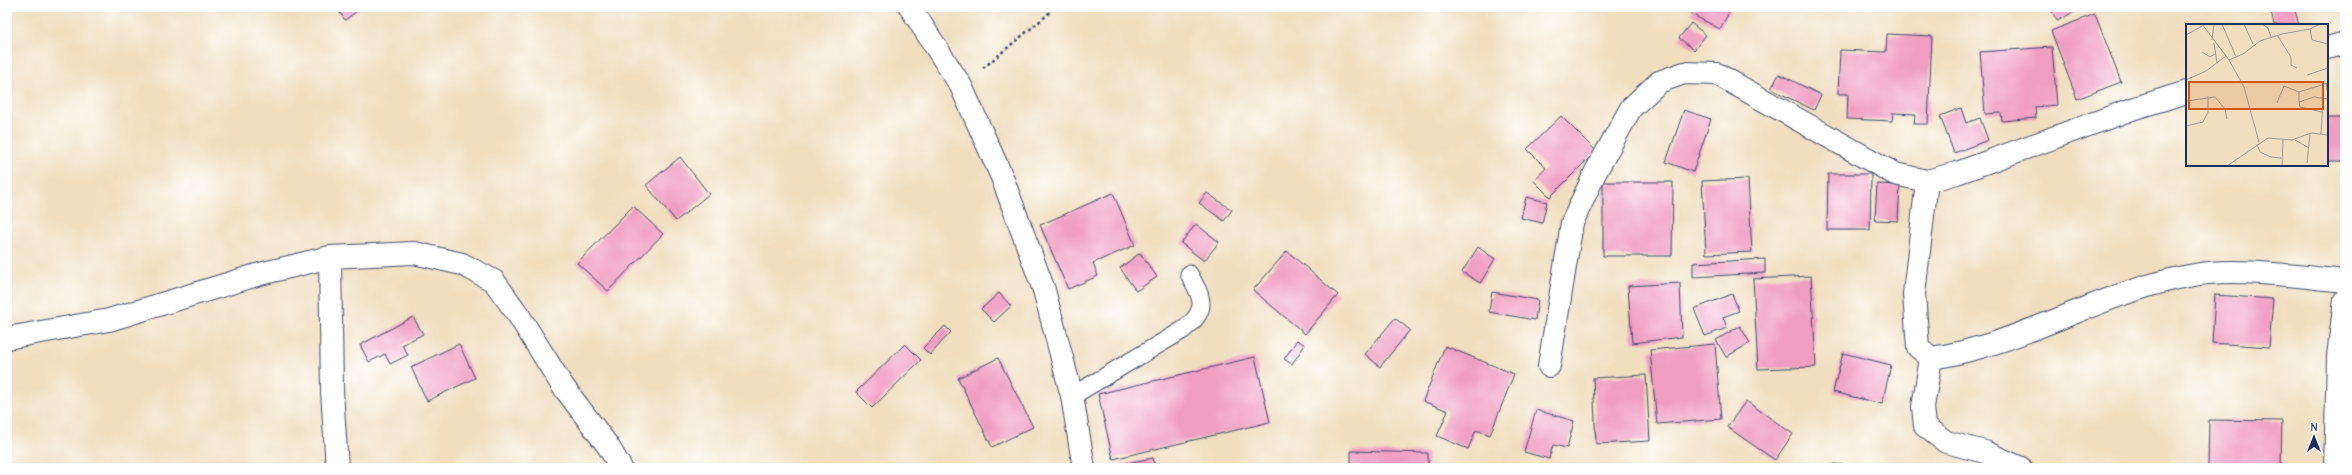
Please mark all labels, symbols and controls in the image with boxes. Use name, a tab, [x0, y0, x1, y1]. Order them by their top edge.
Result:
inset map	[2186, 24, 2328, 166]
north arrow	[2294, 417, 2334, 457]
text: N	[2310, 421, 2318, 434]

